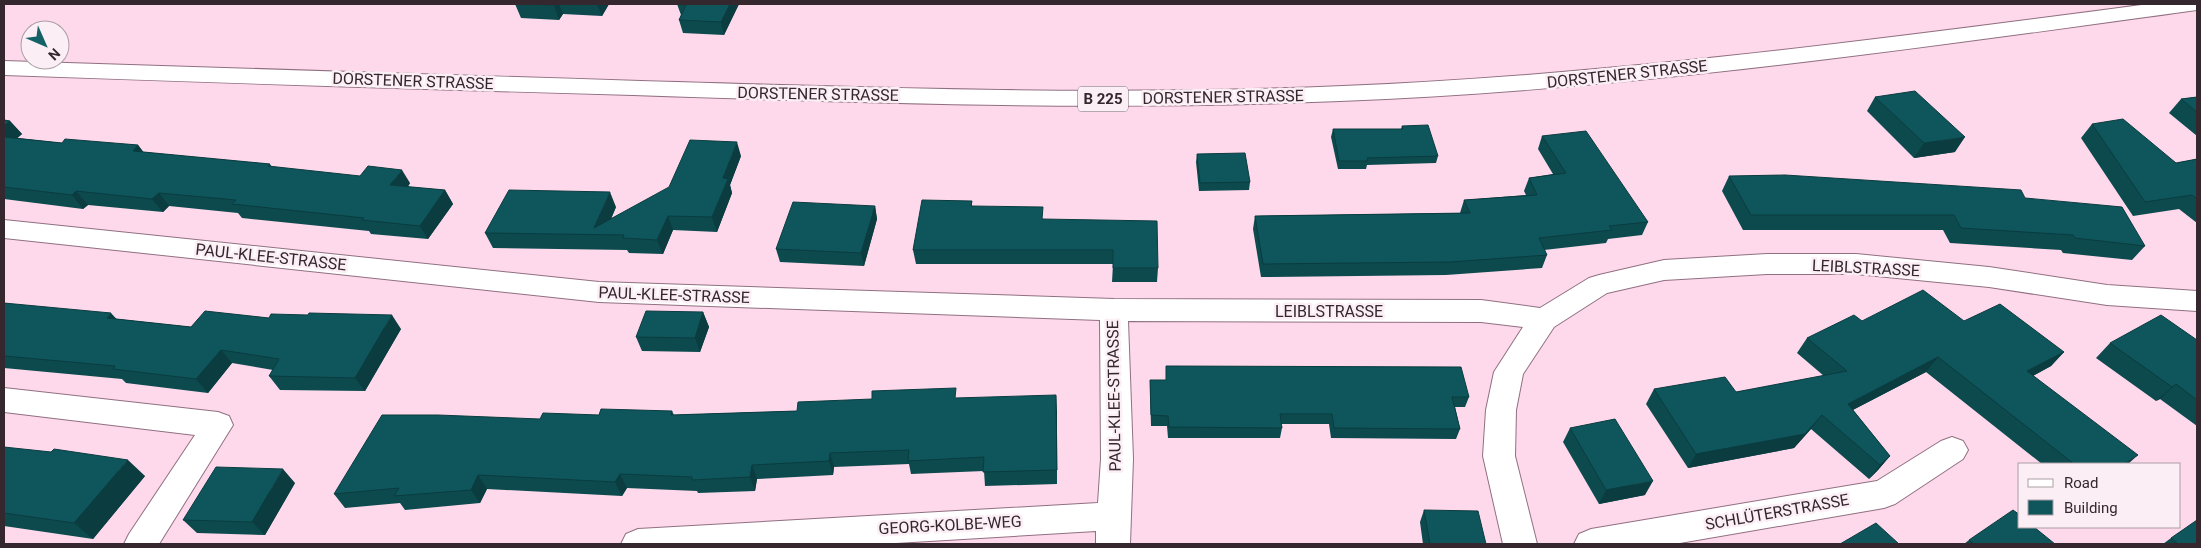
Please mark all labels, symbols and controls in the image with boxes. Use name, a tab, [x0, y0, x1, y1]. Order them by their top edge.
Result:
north arrow	[20, 20, 70, 70]
text: N	[45, 45, 63, 63]
street label: DORSTENER STRASSE	[1546, 56, 1708, 92]
street label: DORSTENER STRASSE	[332, 69, 494, 93]
street label: DORSTENER STRASSE	[737, 83, 899, 105]
road number: B 225	[1078, 86, 1128, 112]
street label: DORSTENER STRASSE	[1142, 86, 1304, 108]
street label: PAUL-KLEE-STRASSE	[195, 240, 347, 274]
street label: LEIBLSTRASSE	[1812, 256, 1920, 280]
street label: PAUL-KLEE-STRASSE	[598, 283, 750, 307]
street label: LEIBLSTRASSE	[1275, 302, 1383, 321]
street label: PAUL-KLEE-STRASSE	[1103, 320, 1125, 472]
legend	[2018, 463, 2181, 528]
text: Road	[2064, 474, 2098, 492]
street label: SCHLÜTERSTRASSE	[1704, 490, 1850, 534]
text: Building	[2064, 499, 2118, 517]
street label: GEORG-KOLBE-WEG	[878, 512, 1022, 538]

